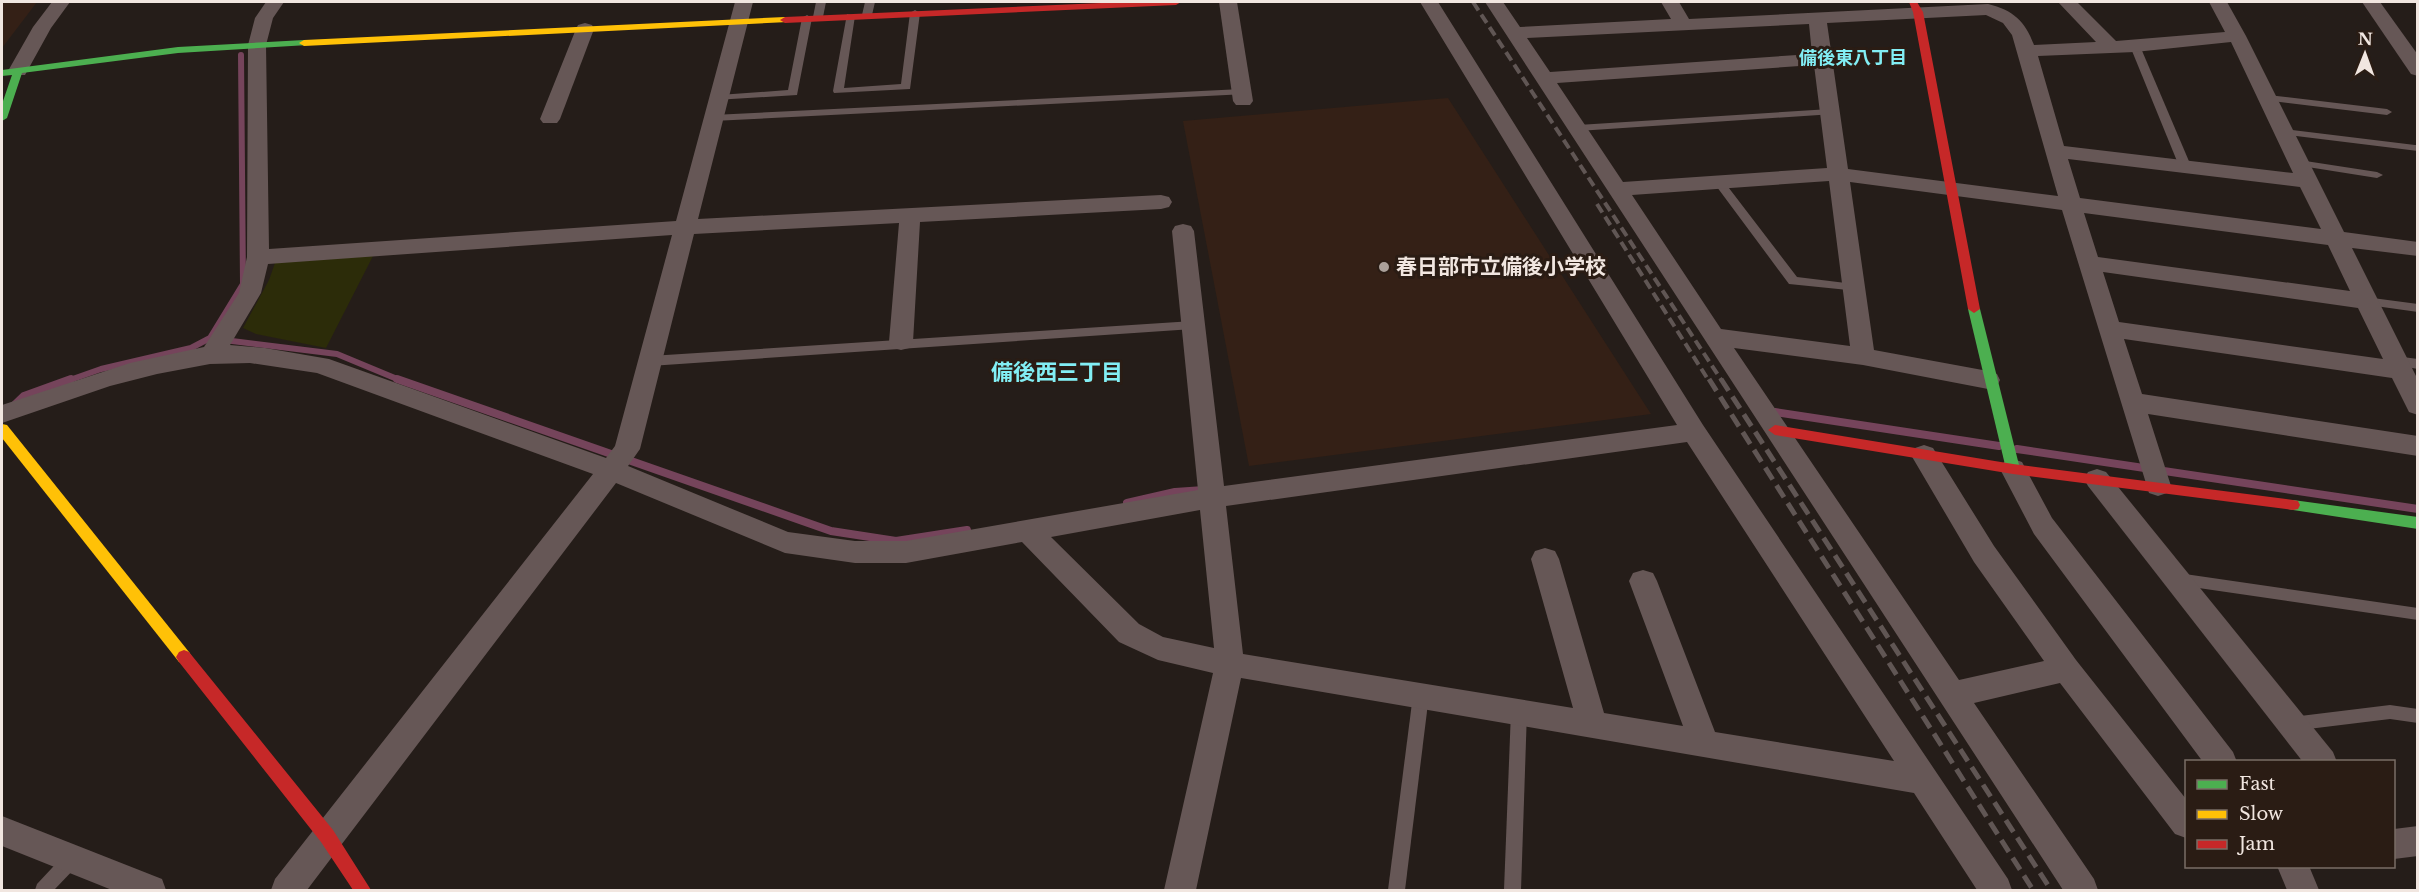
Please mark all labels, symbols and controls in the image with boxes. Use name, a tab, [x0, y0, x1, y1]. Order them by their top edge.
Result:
north arrow	[2335, 24, 2395, 84]
text: N	[2358, 29, 2373, 49]
district label: 備後東八丁目	[1799, 47, 1907, 69]
place label: 春日部市立備後小学校	[1396, 254, 1606, 280]
marker: 春日部市立備後小学校	[1377, 260, 1391, 274]
district label: 備後西三丁目	[991, 359, 1123, 386]
legend	[2185, 760, 2395, 868]
text: Fast	[2239, 773, 2276, 795]
text: Slow	[2239, 803, 2284, 825]
text: Jam	[2237, 833, 2275, 855]

